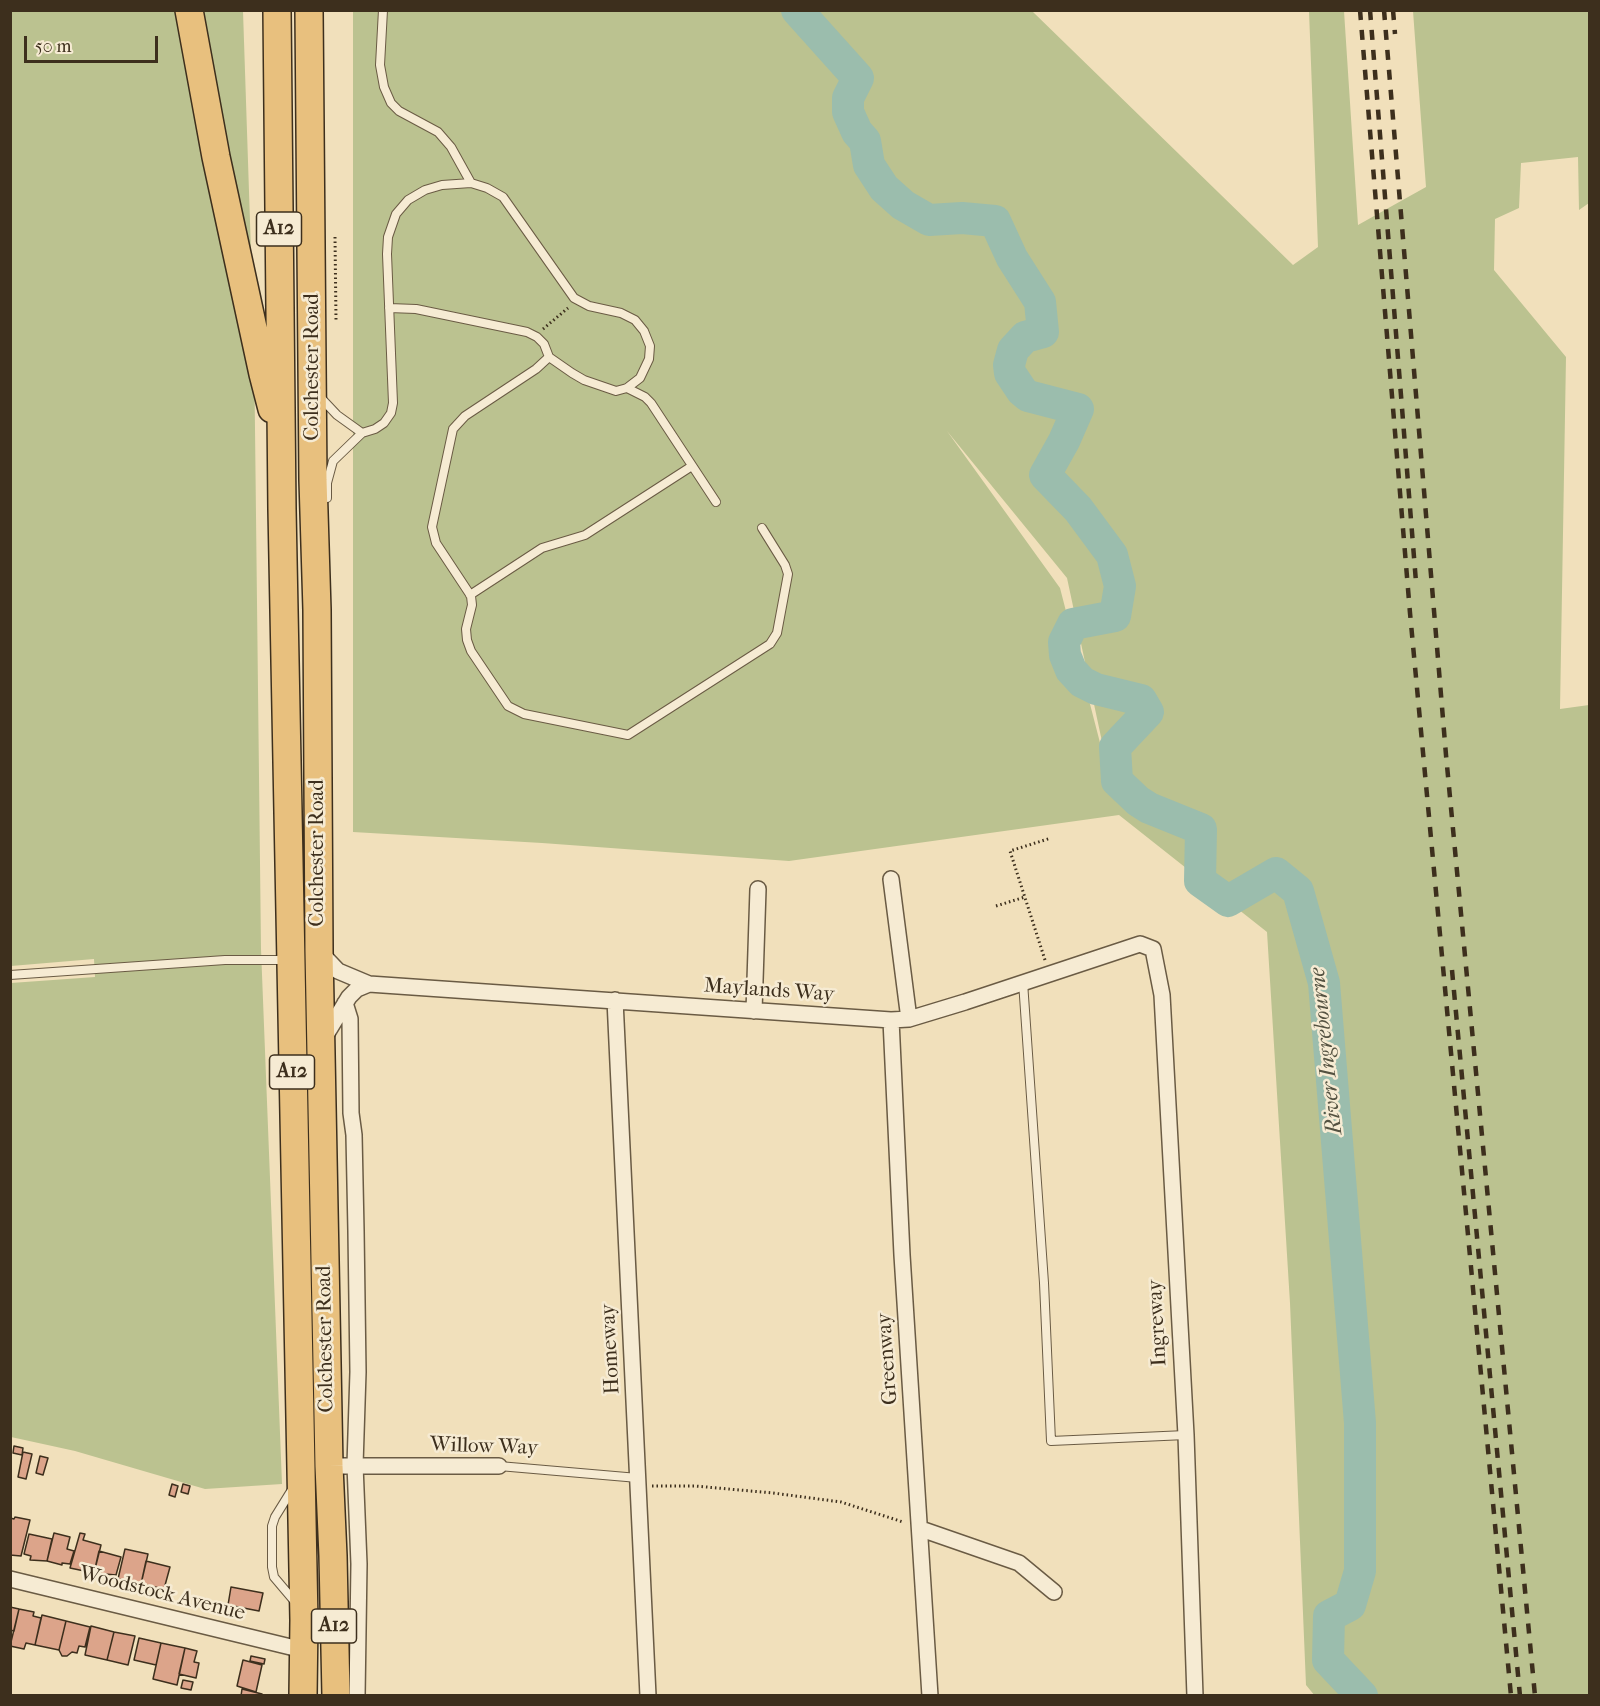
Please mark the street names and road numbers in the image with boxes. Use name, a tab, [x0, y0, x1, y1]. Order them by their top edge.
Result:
road number: A12	[256, 212, 302, 246]
street label: Colchester Road	[300, 293, 326, 441]
street label: Colchester Road	[305, 779, 331, 927]
street label: Maylands Way	[703, 974, 835, 1008]
road number: A12	[270, 1055, 314, 1089]
street label: Colchester Road	[312, 1265, 340, 1413]
street label: Ingreway	[1143, 1279, 1173, 1367]
street label: Homeway	[596, 1303, 626, 1395]
street label: Greenway	[872, 1312, 904, 1406]
street label: Willow Way	[429, 1433, 539, 1461]
street label: Woodstock Avenue	[76, 1561, 248, 1627]
road number: A12	[312, 1609, 356, 1643]

